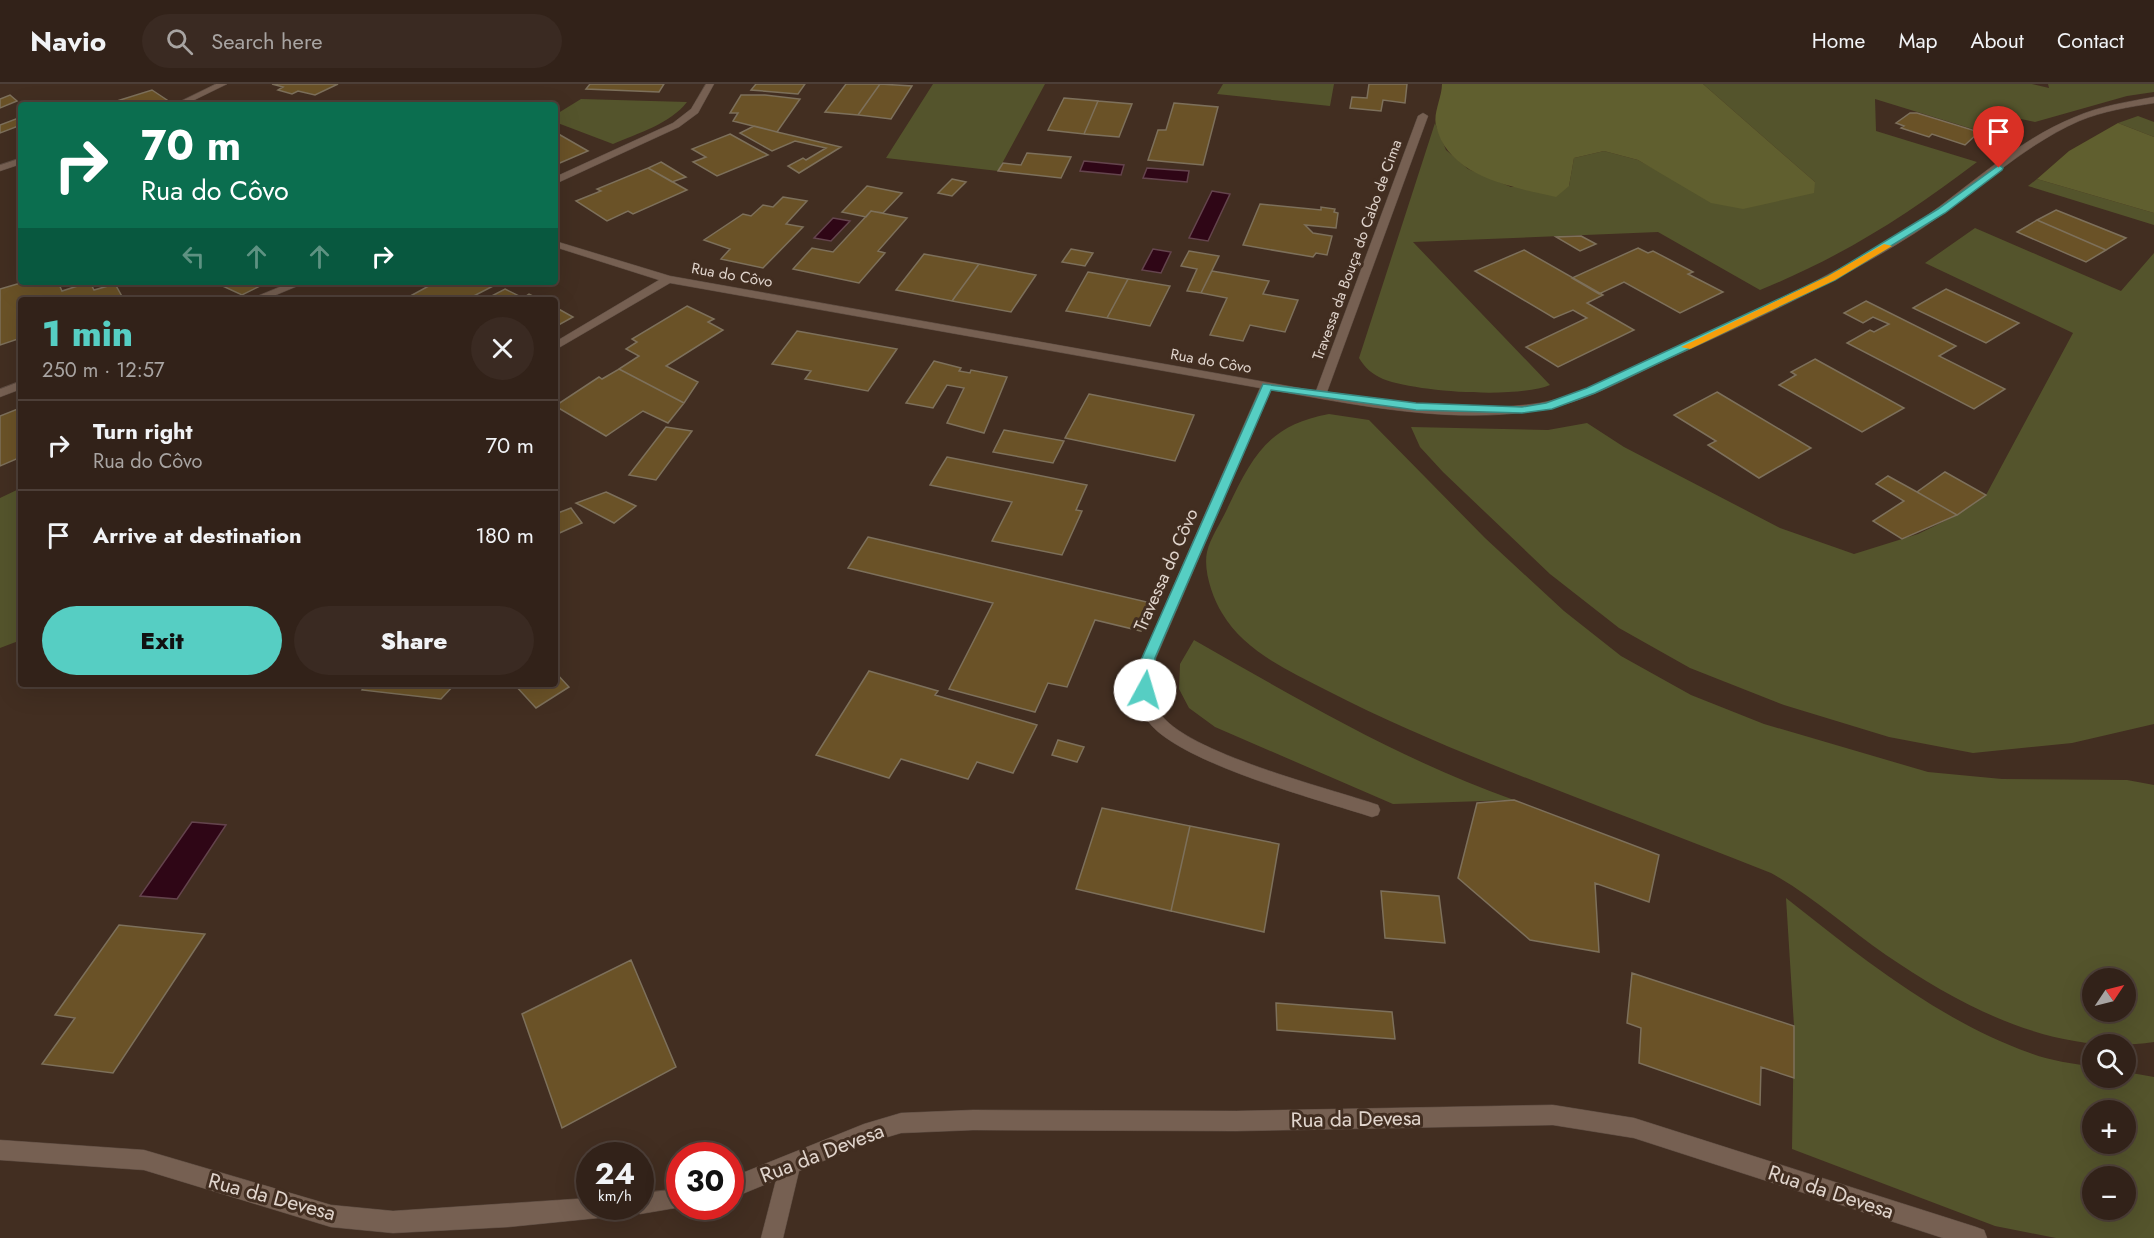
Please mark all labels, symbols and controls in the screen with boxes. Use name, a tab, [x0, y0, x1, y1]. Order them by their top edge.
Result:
search box	[142, 14, 562, 68]
text: Navio	[30, 21, 106, 62]
icon: search	[163, 25, 196, 58]
text: Search here	[211, 25, 322, 57]
text: Home	[1812, 26, 1865, 56]
text: Map	[1898, 26, 1938, 56]
text: About	[1971, 26, 2024, 56]
text: Contact	[2057, 26, 2124, 56]
pin	[1973, 106, 2024, 168]
text: 70 m	[141, 115, 241, 176]
icon: arrive	[1982, 115, 2015, 148]
icon: right	[42, 126, 120, 204]
street label: Travessa da Bouça do Cabo de Cima	[1307, 137, 1407, 363]
text: Rua do Côvo	[141, 171, 289, 210]
icon: left	[177, 240, 210, 273]
icon: ahead	[240, 240, 273, 273]
icon: ahead	[303, 240, 336, 273]
icon: right	[366, 240, 399, 273]
street label: Rua do Côvo	[690, 257, 774, 293]
text: 1 min	[42, 307, 133, 359]
button: close	[471, 317, 534, 380]
street label: Rua do Côvo	[1169, 343, 1253, 379]
text: 250 m · 12:57	[42, 356, 164, 385]
text: Turn right	[93, 415, 193, 447]
icon: right	[42, 429, 75, 462]
text: 70 m	[485, 429, 534, 461]
text: Rua do Côvo	[93, 447, 202, 476]
street label: Travessa do Côvo	[1127, 504, 1205, 636]
icon: arrive	[42, 519, 75, 552]
text: Arrive at destination	[93, 519, 302, 551]
text: 180 m	[475, 519, 534, 551]
button: Exit	[42, 606, 282, 675]
button: Share	[294, 606, 534, 675]
position arrow	[1113, 658, 1177, 722]
north arrow	[2082, 968, 2136, 1022]
map controls	[2082, 968, 2136, 1220]
button: search	[2082, 1034, 2136, 1088]
button: +	[2082, 1100, 2136, 1154]
street label: Rua da Devesa	[1290, 1103, 1422, 1135]
street label: Rua da Devesa	[756, 1116, 888, 1190]
speed limit sign: 30	[666, 1142, 744, 1220]
text: 24	[595, 1152, 635, 1195]
street label: Rua da Devesa	[1764, 1158, 1898, 1226]
street label: Rua da Devesa	[205, 1166, 339, 1228]
button: −	[2082, 1166, 2136, 1220]
text: km/h	[598, 1185, 632, 1207]

